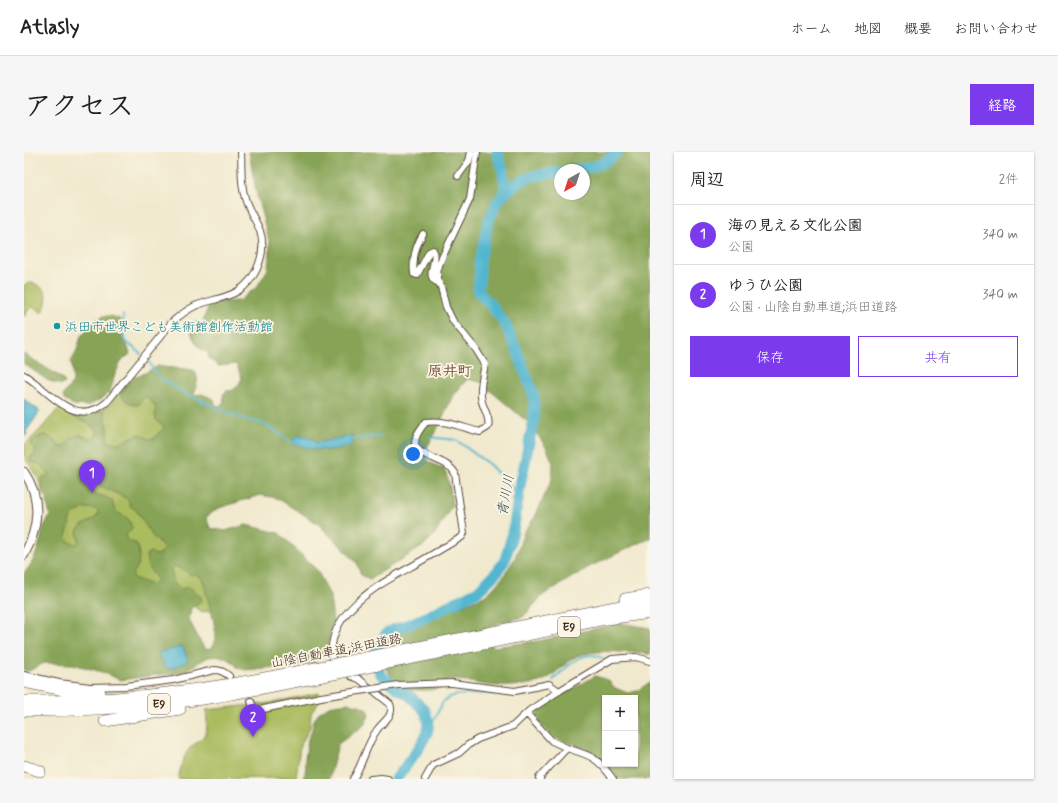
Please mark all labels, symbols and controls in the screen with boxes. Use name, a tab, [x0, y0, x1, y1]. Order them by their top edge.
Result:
text: Atlasly	[20, 15, 79, 40]
text: ホーム	[791, 20, 832, 38]
text: 地図	[854, 20, 882, 38]
text: 概要	[904, 20, 932, 38]
text: お問い合わせ	[954, 20, 1038, 38]
button: 経路	[970, 84, 1034, 125]
text: アクセス	[24, 89, 134, 126]
north arrow	[554, 164, 590, 200]
text: 周辺	[690, 169, 724, 191]
text: 2件	[999, 171, 1018, 188]
text: 海の見える文化公園	[728, 216, 863, 236]
text: 1	[700, 226, 706, 243]
text: 340 m	[983, 226, 1018, 243]
text: 公園	[728, 239, 754, 256]
text: ゆうひ公園	[728, 276, 803, 296]
text: 2	[700, 286, 706, 303]
text: 340 m	[983, 286, 1018, 303]
text: 公園 · 山陰自動車道;浜田道路	[728, 299, 897, 316]
place label: 浜田市世界こども美術館創作活動館	[65, 319, 273, 336]
marker: 浜田市世界こども美術館創作活動館	[52, 321, 62, 331]
button: 保存	[690, 336, 850, 377]
button: 共有	[858, 336, 1018, 377]
district label: 原井町	[427, 362, 473, 382]
your location	[403, 444, 423, 464]
pin: 1	[79, 460, 105, 493]
water label: 青川川	[493, 473, 518, 517]
road number: E9	[558, 617, 580, 637]
street label: 山陰自動車道;浜田道路	[269, 630, 403, 673]
road number: E9	[148, 694, 170, 714]
map controls	[602, 695, 638, 767]
button: +	[602, 695, 638, 731]
pin: 2	[240, 704, 266, 737]
button: −	[602, 731, 638, 767]

